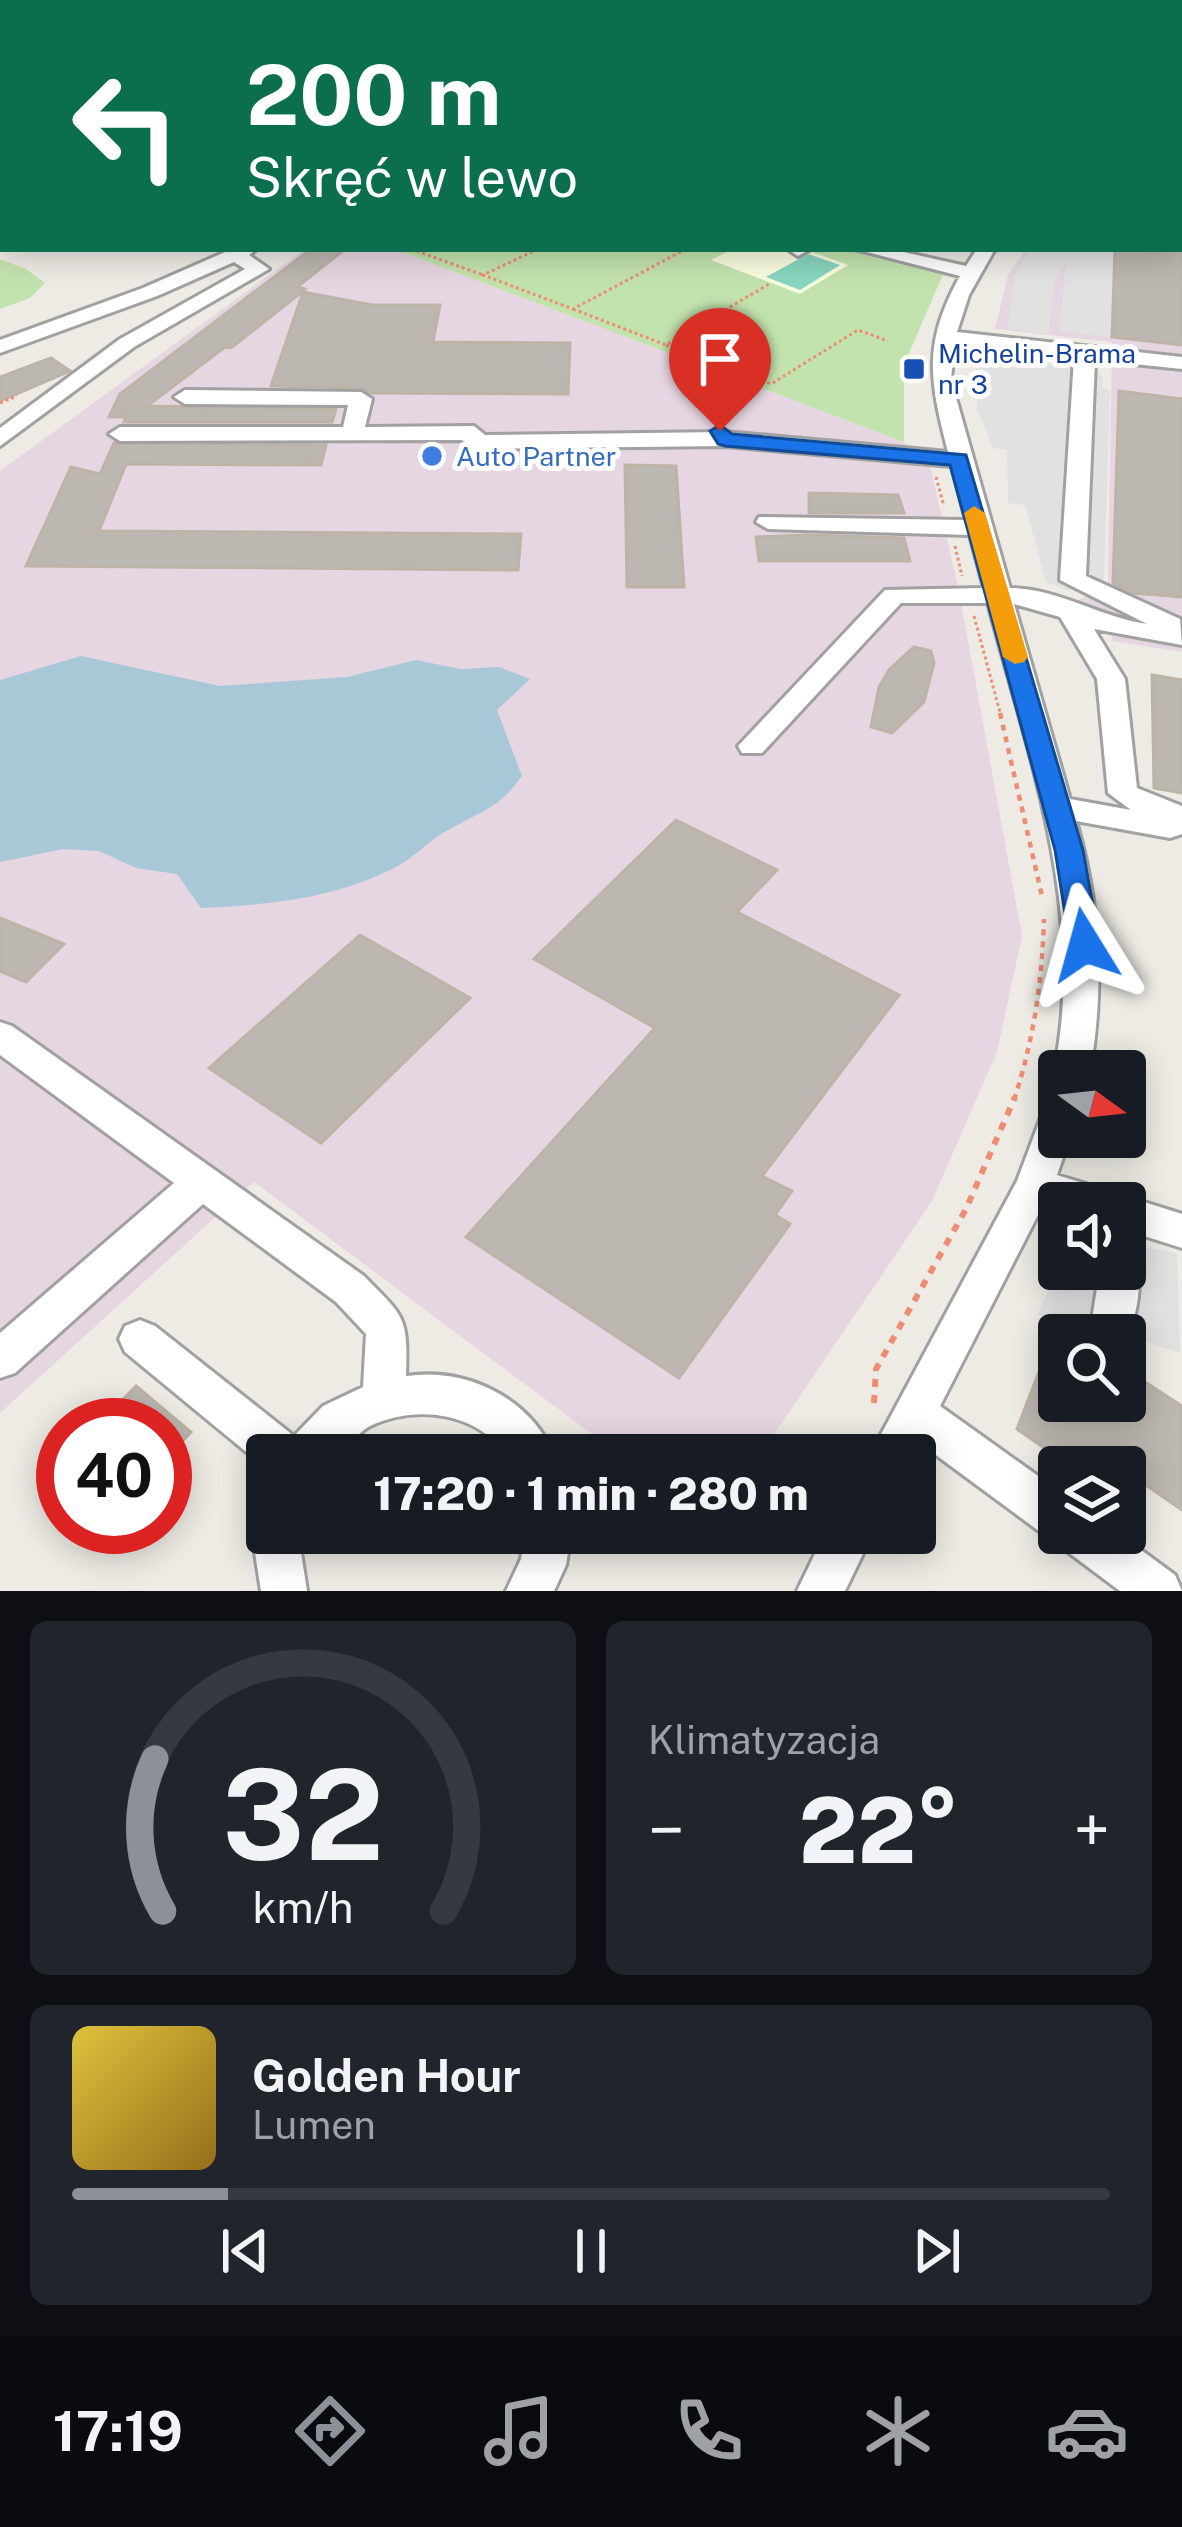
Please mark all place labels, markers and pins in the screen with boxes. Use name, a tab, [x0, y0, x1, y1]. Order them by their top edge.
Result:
pin	[669, 308, 771, 431]
place label: Michelin-Brama nr 3	[938, 337, 1136, 400]
marker: Michelin-Brama nr 3	[901, 356, 927, 382]
place label: Auto Partner	[456, 440, 616, 472]
marker: Auto Partner	[419, 443, 445, 469]

